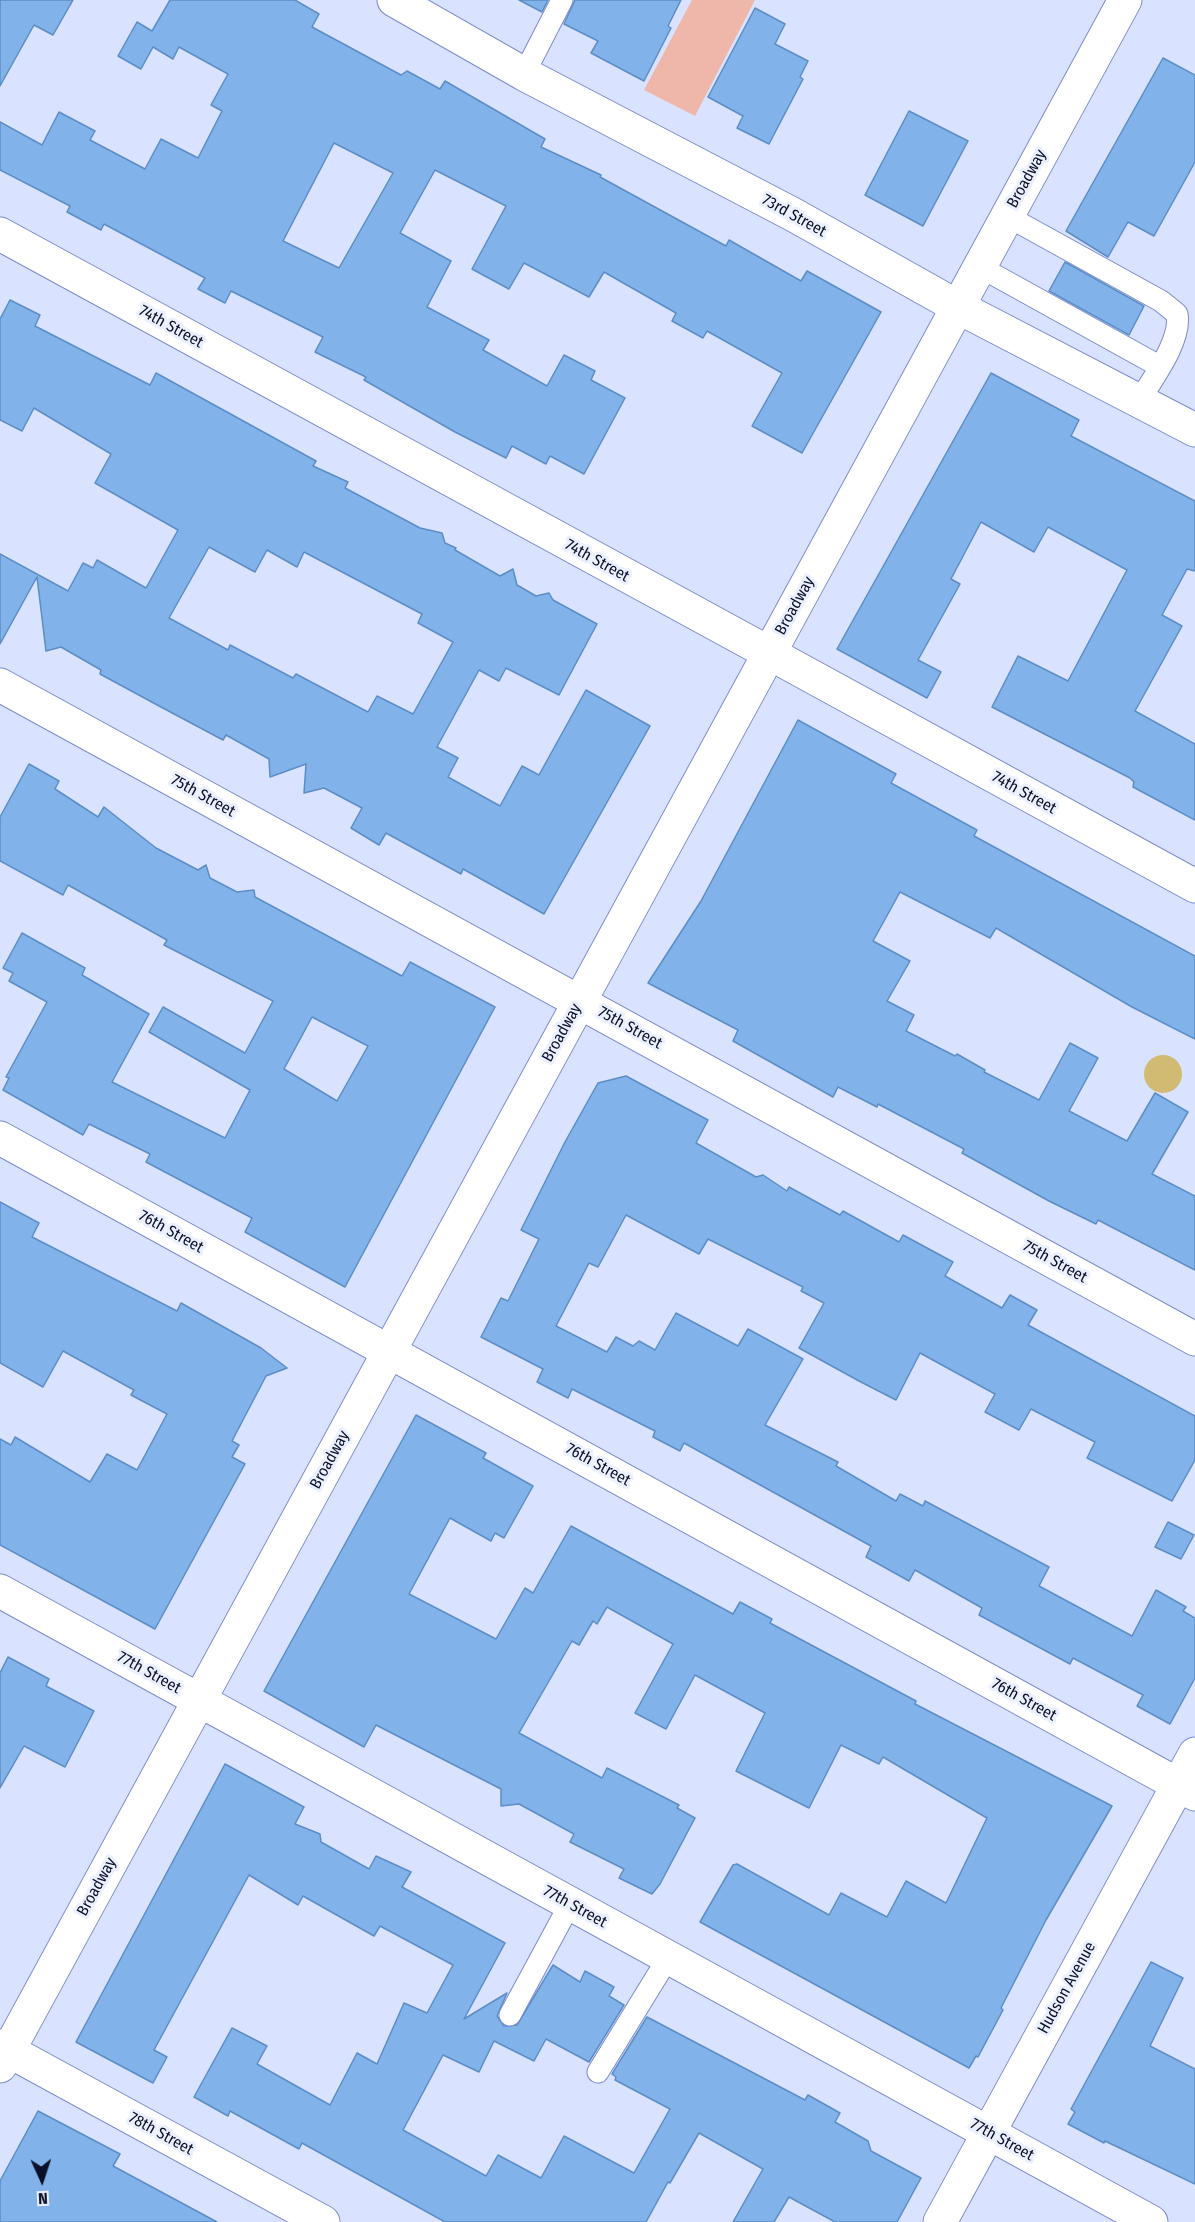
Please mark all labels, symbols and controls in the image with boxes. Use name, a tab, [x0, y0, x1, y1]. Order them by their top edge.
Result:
street label: Broadway	[1003, 147, 1051, 211]
street label: 73rd Street	[759, 191, 829, 241]
street label: 74th Street	[136, 302, 206, 352]
street label: 74th Street	[562, 536, 632, 586]
street label: Broadway	[771, 574, 819, 638]
street label: 74th Street	[989, 768, 1059, 818]
street label: 75th Street	[168, 771, 238, 821]
street label: Broadway	[538, 1001, 586, 1065]
street label: 75th Street	[595, 1003, 665, 1053]
street label: 76th Street	[135, 1206, 207, 1258]
street label: 75th Street	[1020, 1237, 1090, 1287]
street label: Broadway	[306, 1428, 354, 1492]
street label: 76th Street	[562, 1439, 634, 1491]
street label: 77th Street	[114, 1648, 184, 1698]
street label: 76th Street	[988, 1674, 1060, 1726]
street label: Broadway	[73, 1855, 121, 1919]
street label: 77th Street	[540, 1882, 610, 1932]
street label: Hudson Avenue	[1034, 1939, 1100, 2037]
street label: 78th Street	[125, 2108, 197, 2160]
street label: 77th Street	[967, 2115, 1037, 2165]
north arrow	[12, 2150, 72, 2210]
text: N	[38, 2189, 48, 2208]

